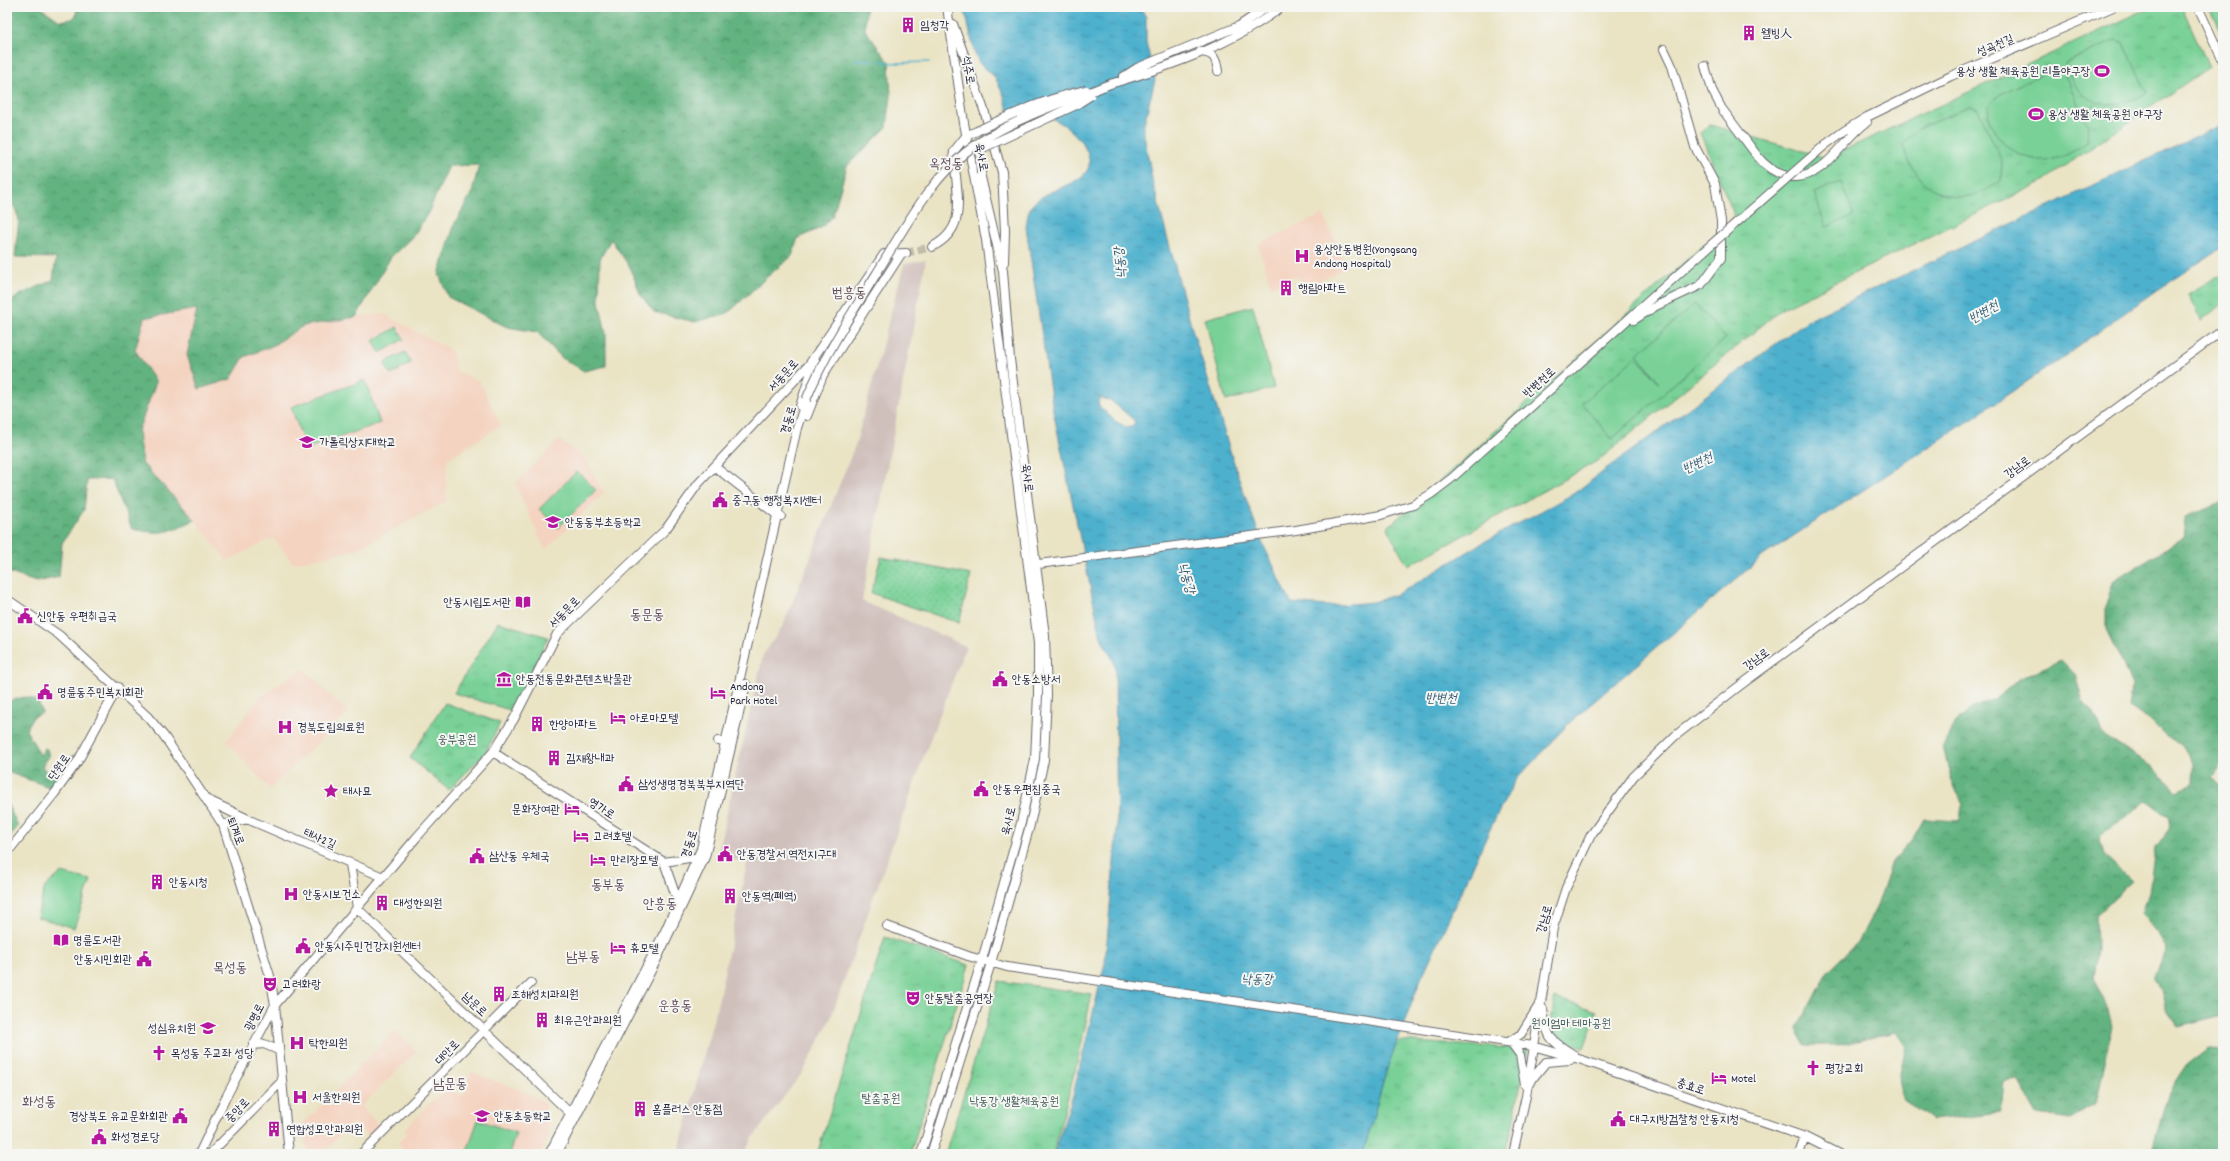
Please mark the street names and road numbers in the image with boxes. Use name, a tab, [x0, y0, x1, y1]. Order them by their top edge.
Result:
street label: 성곡천길	[1974, 31, 2017, 62]
street label: 석주로	[957, 55, 978, 86]
street label: 육사로	[970, 142, 991, 173]
street label: 서동문로	[765, 356, 803, 396]
street label: 반변천로	[1520, 364, 1560, 402]
street label: 경동로	[777, 404, 802, 437]
street label: 강남로	[2001, 453, 2035, 484]
street label: 육사로	[1016, 463, 1037, 494]
street label: 서동문로	[545, 593, 585, 633]
street label: 강남로	[1740, 645, 1774, 676]
street label: 단원로	[45, 751, 75, 785]
street label: 영가로	[584, 794, 618, 824]
street label: 육사로	[998, 805, 1021, 837]
street label: 퇴계로	[221, 815, 248, 848]
street label: 태사2길	[300, 825, 339, 854]
street label: 경동로	[678, 828, 703, 861]
street label: 강남로	[1533, 903, 1558, 936]
street label: 남문로	[458, 989, 490, 1021]
street label: 광명로	[241, 1001, 270, 1034]
street label: 대안로	[432, 1037, 464, 1069]
street label: 충효로	[1674, 1075, 1707, 1100]
street label: 중앙로	[222, 1095, 254, 1127]

